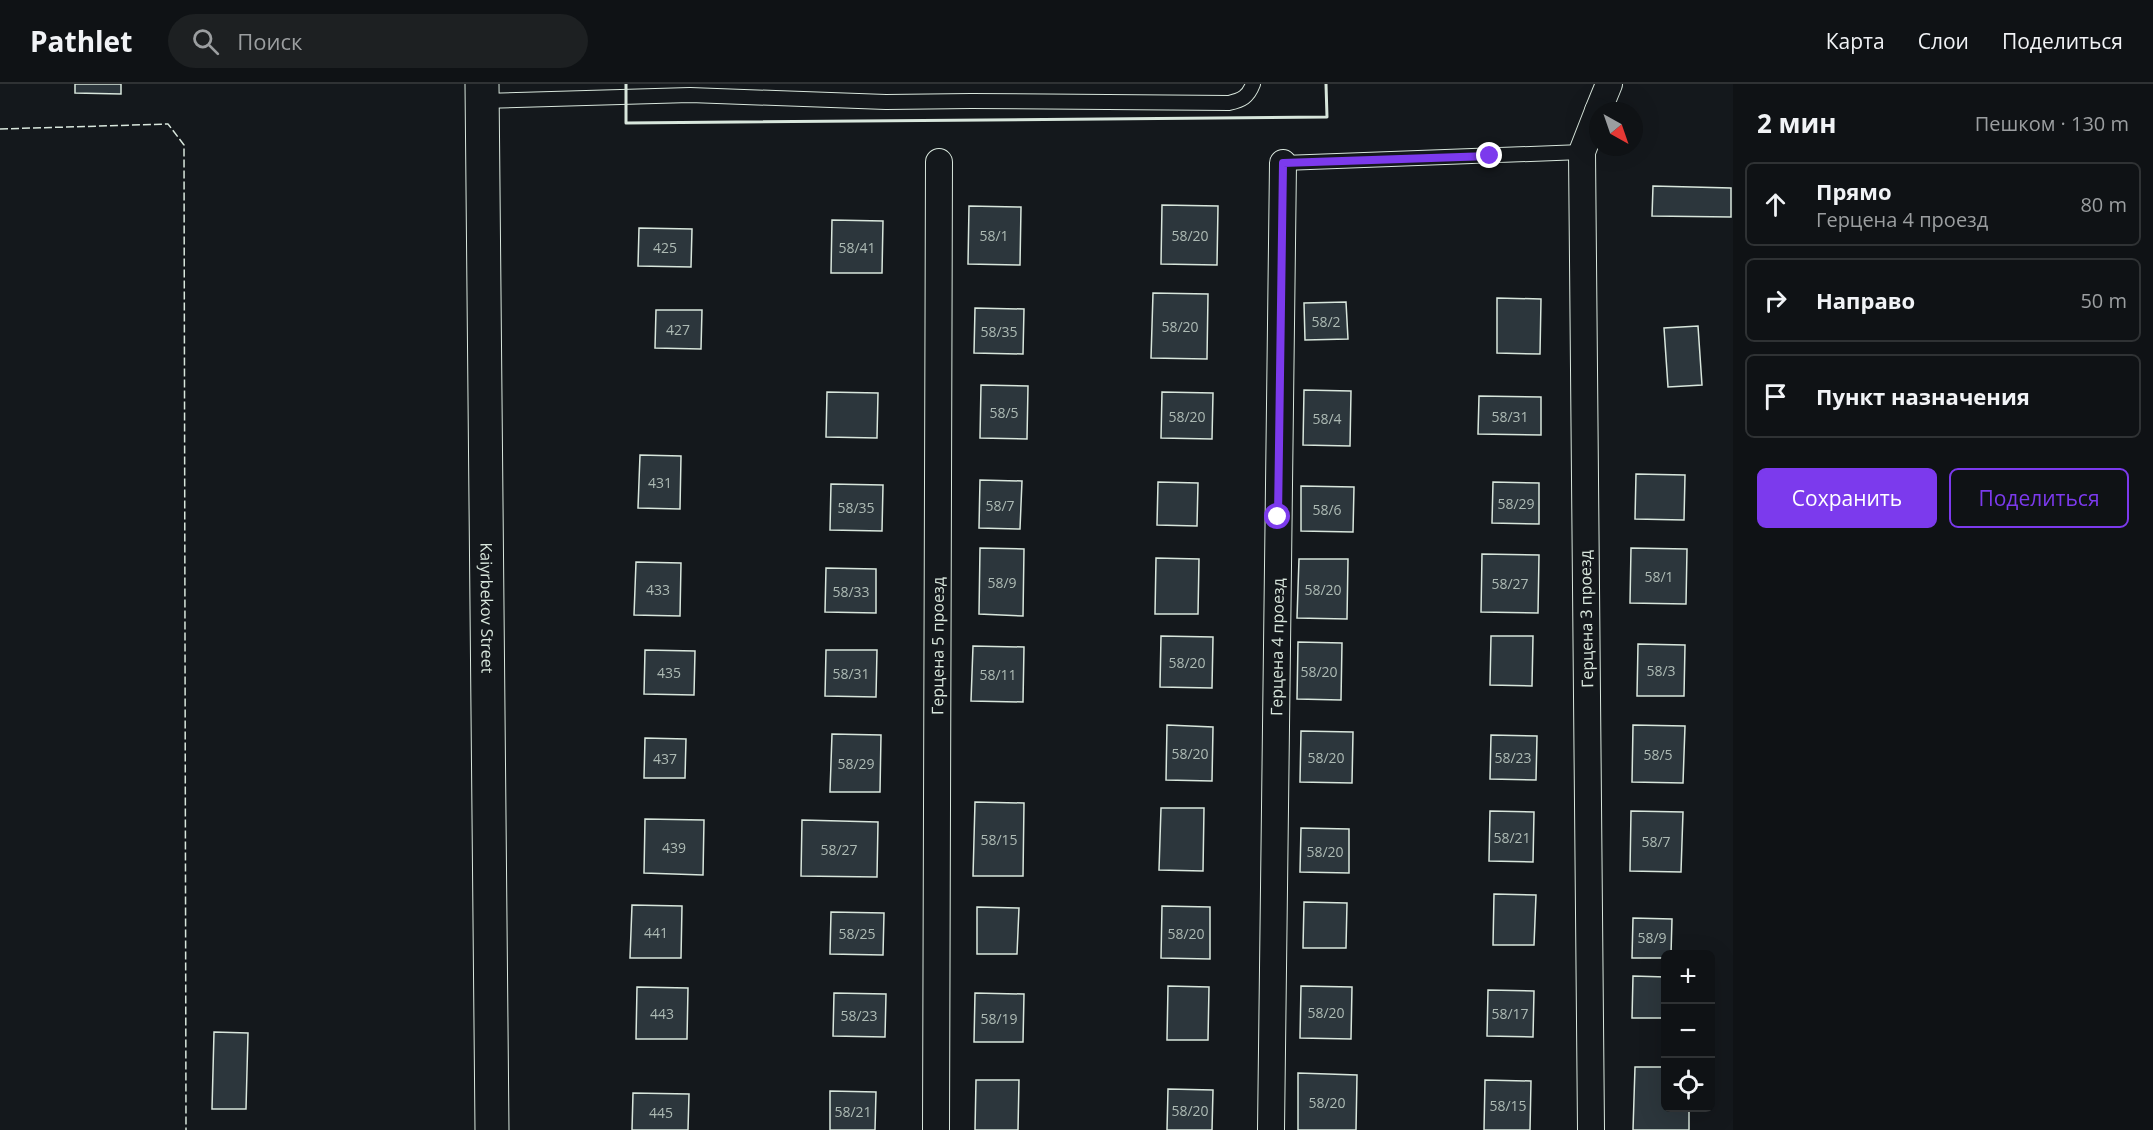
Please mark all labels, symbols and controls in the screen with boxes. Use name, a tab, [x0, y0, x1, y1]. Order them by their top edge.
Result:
search box	[168, 14, 588, 68]
text: Pathlet	[30, 22, 132, 60]
icon: search	[189, 25, 222, 58]
text: Поиск	[237, 26, 302, 56]
text: Карта	[1826, 27, 1885, 55]
text: Слои	[1918, 27, 1969, 55]
text: Поделиться	[2002, 27, 2123, 55]
north arrow	[1589, 102, 1643, 156]
text: 2 мин	[1757, 105, 1837, 141]
text: Пешком · 130 m	[1975, 110, 2129, 137]
route end	[1476, 142, 1502, 168]
text: Прямо	[1816, 176, 1892, 206]
icon: ahead	[1759, 188, 1792, 221]
text: 80 m	[2080, 191, 2127, 218]
text: Герцена 4 проезд	[1816, 206, 1988, 233]
house number: 58/1	[979, 226, 1009, 245]
house number: 58/20	[1171, 226, 1209, 245]
house number: 425	[653, 238, 677, 257]
house number: 58/41	[838, 238, 876, 257]
icon: right	[1759, 284, 1792, 317]
text: Направо	[1816, 285, 1915, 315]
text: 50 m	[2080, 287, 2127, 314]
house number: 58/2	[1311, 312, 1341, 331]
house number: 58/20	[1161, 317, 1199, 336]
house number: 427	[666, 320, 690, 339]
house number: 58/35	[980, 322, 1018, 341]
icon: arrive	[1759, 380, 1792, 413]
text: Пункт назначения	[1816, 381, 2030, 411]
house number: 58/5	[989, 403, 1019, 422]
house number: 58/20	[1168, 407, 1206, 426]
house number: 58/31	[1491, 407, 1529, 426]
house number: 58/4	[1312, 409, 1342, 428]
button: Сохранить	[1757, 468, 1937, 528]
button: Поделиться	[1949, 468, 2129, 528]
house number: 431	[648, 473, 672, 492]
house number: 58/29	[1497, 494, 1535, 513]
house number: 58/7	[985, 496, 1015, 515]
house number: 58/35	[837, 498, 875, 517]
house number: 58/6	[1312, 500, 1342, 519]
route start	[1264, 503, 1290, 529]
street label: Kaiyrbekov Street	[475, 542, 499, 674]
street label: Герцена 3 проезд	[1574, 550, 1598, 688]
house number: 58/1	[1644, 567, 1674, 586]
house number: 58/9	[987, 573, 1017, 592]
house number: 58/27	[1491, 574, 1529, 593]
street label: Герцена 5 проезд	[926, 577, 949, 715]
street label: Герцена 4 проезд	[1265, 578, 1289, 716]
house number: 433	[646, 580, 670, 599]
house number: 58/20	[1304, 580, 1342, 599]
house number: 58/33	[832, 582, 870, 601]
house number: 58/20	[1168, 653, 1206, 672]
house number: 58/3	[1646, 661, 1676, 680]
house number: 58/20	[1300, 662, 1338, 681]
house number: 435	[657, 663, 681, 682]
house number: 58/31	[832, 664, 870, 683]
house number: 58/11	[979, 665, 1017, 684]
house number: 58/20	[1171, 744, 1209, 763]
house number: 58/5	[1643, 745, 1673, 764]
house number: 58/20	[1307, 748, 1345, 767]
house number: 58/23	[1494, 748, 1532, 767]
house number: 437	[653, 749, 677, 768]
house number: 58/29	[837, 754, 875, 773]
house number: 58/21	[1493, 828, 1531, 847]
house number: 58/15	[980, 830, 1018, 849]
house number: 58/7	[1641, 832, 1671, 851]
house number: 439	[662, 838, 686, 857]
house number: 58/27	[820, 840, 858, 859]
house number: 58/20	[1306, 842, 1344, 861]
house number: 441	[644, 923, 668, 942]
house number: 58/25	[838, 924, 876, 943]
house number: 58/20	[1167, 924, 1205, 943]
house number: 58/9	[1637, 928, 1667, 947]
map controls	[1661, 950, 1715, 1112]
button: +	[1661, 950, 1715, 1004]
house number: 58/20	[1307, 1003, 1345, 1022]
house number: 443	[650, 1004, 674, 1023]
house number: 58/17	[1491, 1004, 1529, 1023]
button: −	[1661, 1004, 1715, 1058]
house number: 58/23	[840, 1006, 878, 1025]
house number: 58/19	[980, 1009, 1018, 1028]
button: locate	[1661, 1058, 1715, 1112]
house number: 58/20	[1308, 1093, 1346, 1112]
house number: 58/15	[1489, 1096, 1527, 1115]
house number: 58/20	[1171, 1101, 1209, 1120]
house number: 58/21	[834, 1102, 872, 1121]
house number: 445	[649, 1103, 673, 1122]

